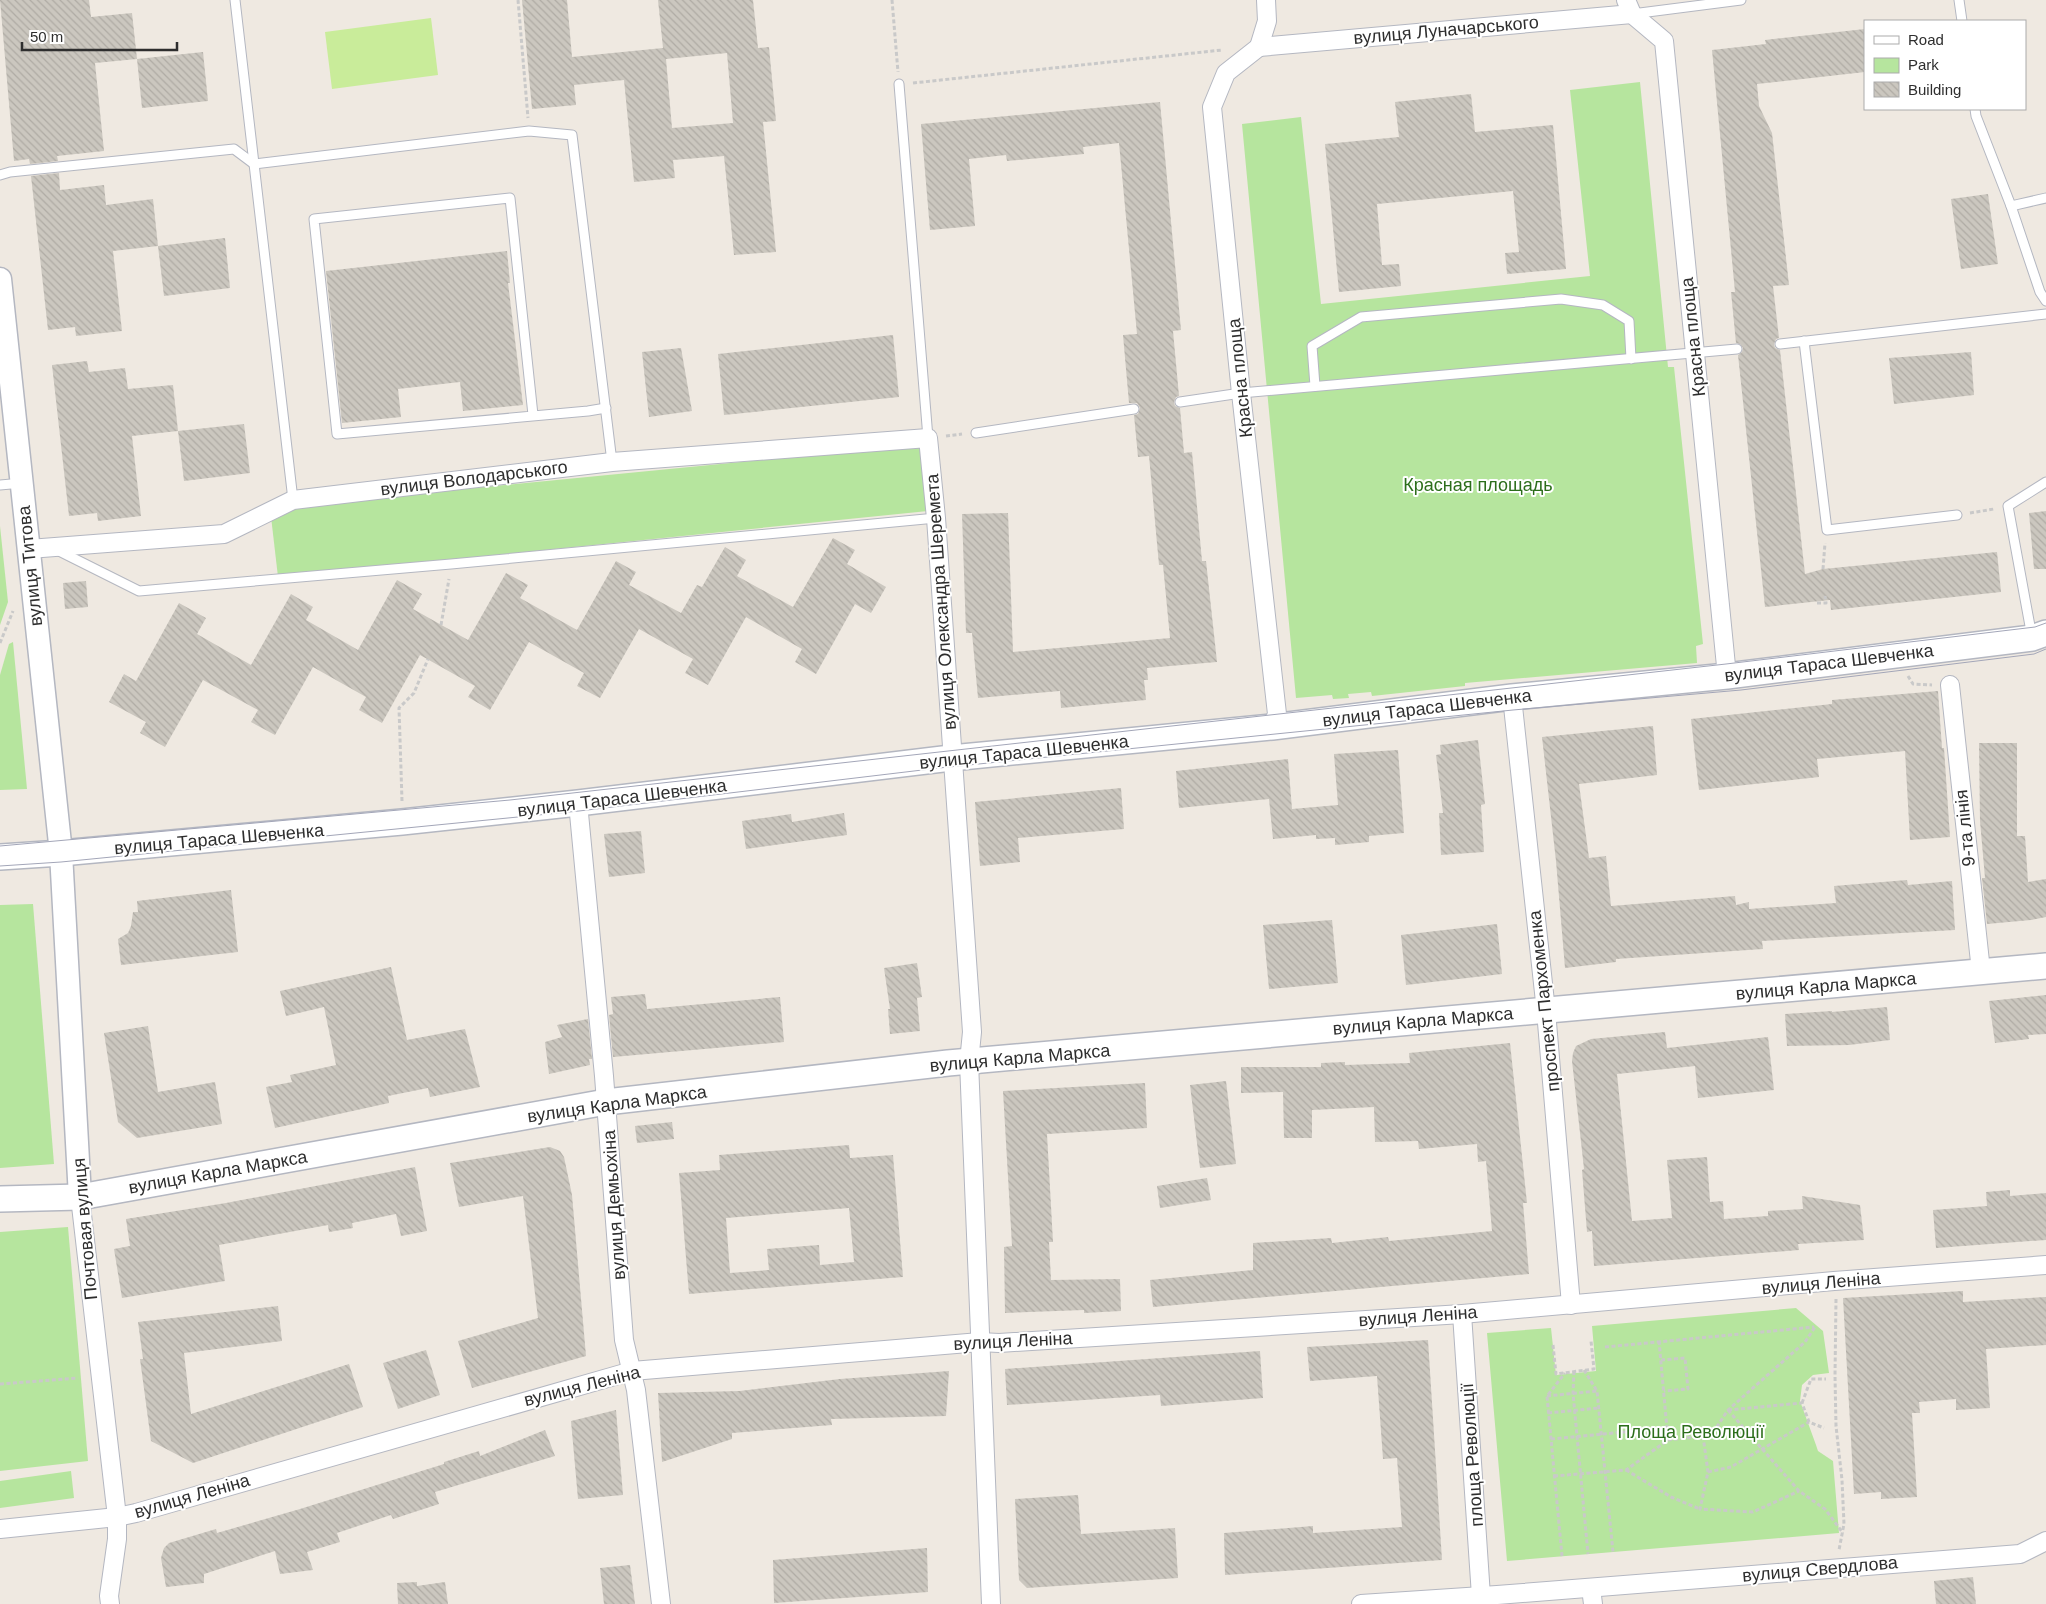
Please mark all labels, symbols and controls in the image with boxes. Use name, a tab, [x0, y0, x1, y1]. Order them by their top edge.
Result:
street label: вулиця Луначарського	[1352, 12, 1540, 48]
scale bar	[22, 20, 178, 52]
legend	[1864, 20, 2026, 110]
text: 50 m	[30, 28, 63, 45]
text: Road	[1908, 31, 1944, 48]
text: Park	[1908, 56, 1939, 73]
text: Building	[1908, 81, 1961, 98]
street label: Красна площа	[1677, 275, 1709, 398]
street label: Красна площа	[1224, 316, 1256, 439]
street label: вулиця Володарського	[379, 457, 569, 499]
street label: вулиця Олександра Шеремета	[922, 472, 960, 731]
park label: Красная площадь	[1403, 475, 1553, 495]
street label: вулиця Титова	[14, 504, 46, 627]
street label: вулиця Тараса Шевченка	[1723, 640, 1936, 686]
street label: вулиця Тараса Шевченка	[1321, 685, 1534, 731]
street label: вулиця Тараса Шевченка	[918, 731, 1131, 773]
street label: вулиця Тараса Шевченка	[516, 775, 729, 821]
street label: 9-та лінія	[1951, 789, 1979, 867]
street label: вулиця Тараса Шевченка	[113, 820, 326, 858]
street label: проспект Пархоменка	[1524, 908, 1563, 1093]
street label: вулиця Карла Маркса	[1735, 968, 1918, 1004]
street label: вулиця Карла Маркса	[1332, 1003, 1515, 1039]
street label: вулиця Карла Маркса	[929, 1040, 1112, 1076]
street label: вулиця Карла Маркса	[526, 1081, 709, 1127]
street label: вулиця Демьохіна	[599, 1128, 629, 1281]
street label: вулиця Карла Маркса	[127, 1146, 310, 1198]
street label: Почтовая вулиця	[69, 1157, 101, 1301]
street label: вулиця Леніна	[1761, 1268, 1882, 1298]
street label: вулиця Леніна	[1358, 1302, 1479, 1330]
street label: вулиця Леніна	[953, 1328, 1074, 1354]
street label: вулиця Леніна	[522, 1362, 643, 1410]
street label: площа Революції	[1457, 1383, 1487, 1527]
park label: Площа Революції	[1618, 1422, 1765, 1442]
street label: вулиця Леніна	[132, 1470, 253, 1522]
street label: вулиця Свердлова	[1741, 1552, 1900, 1586]

